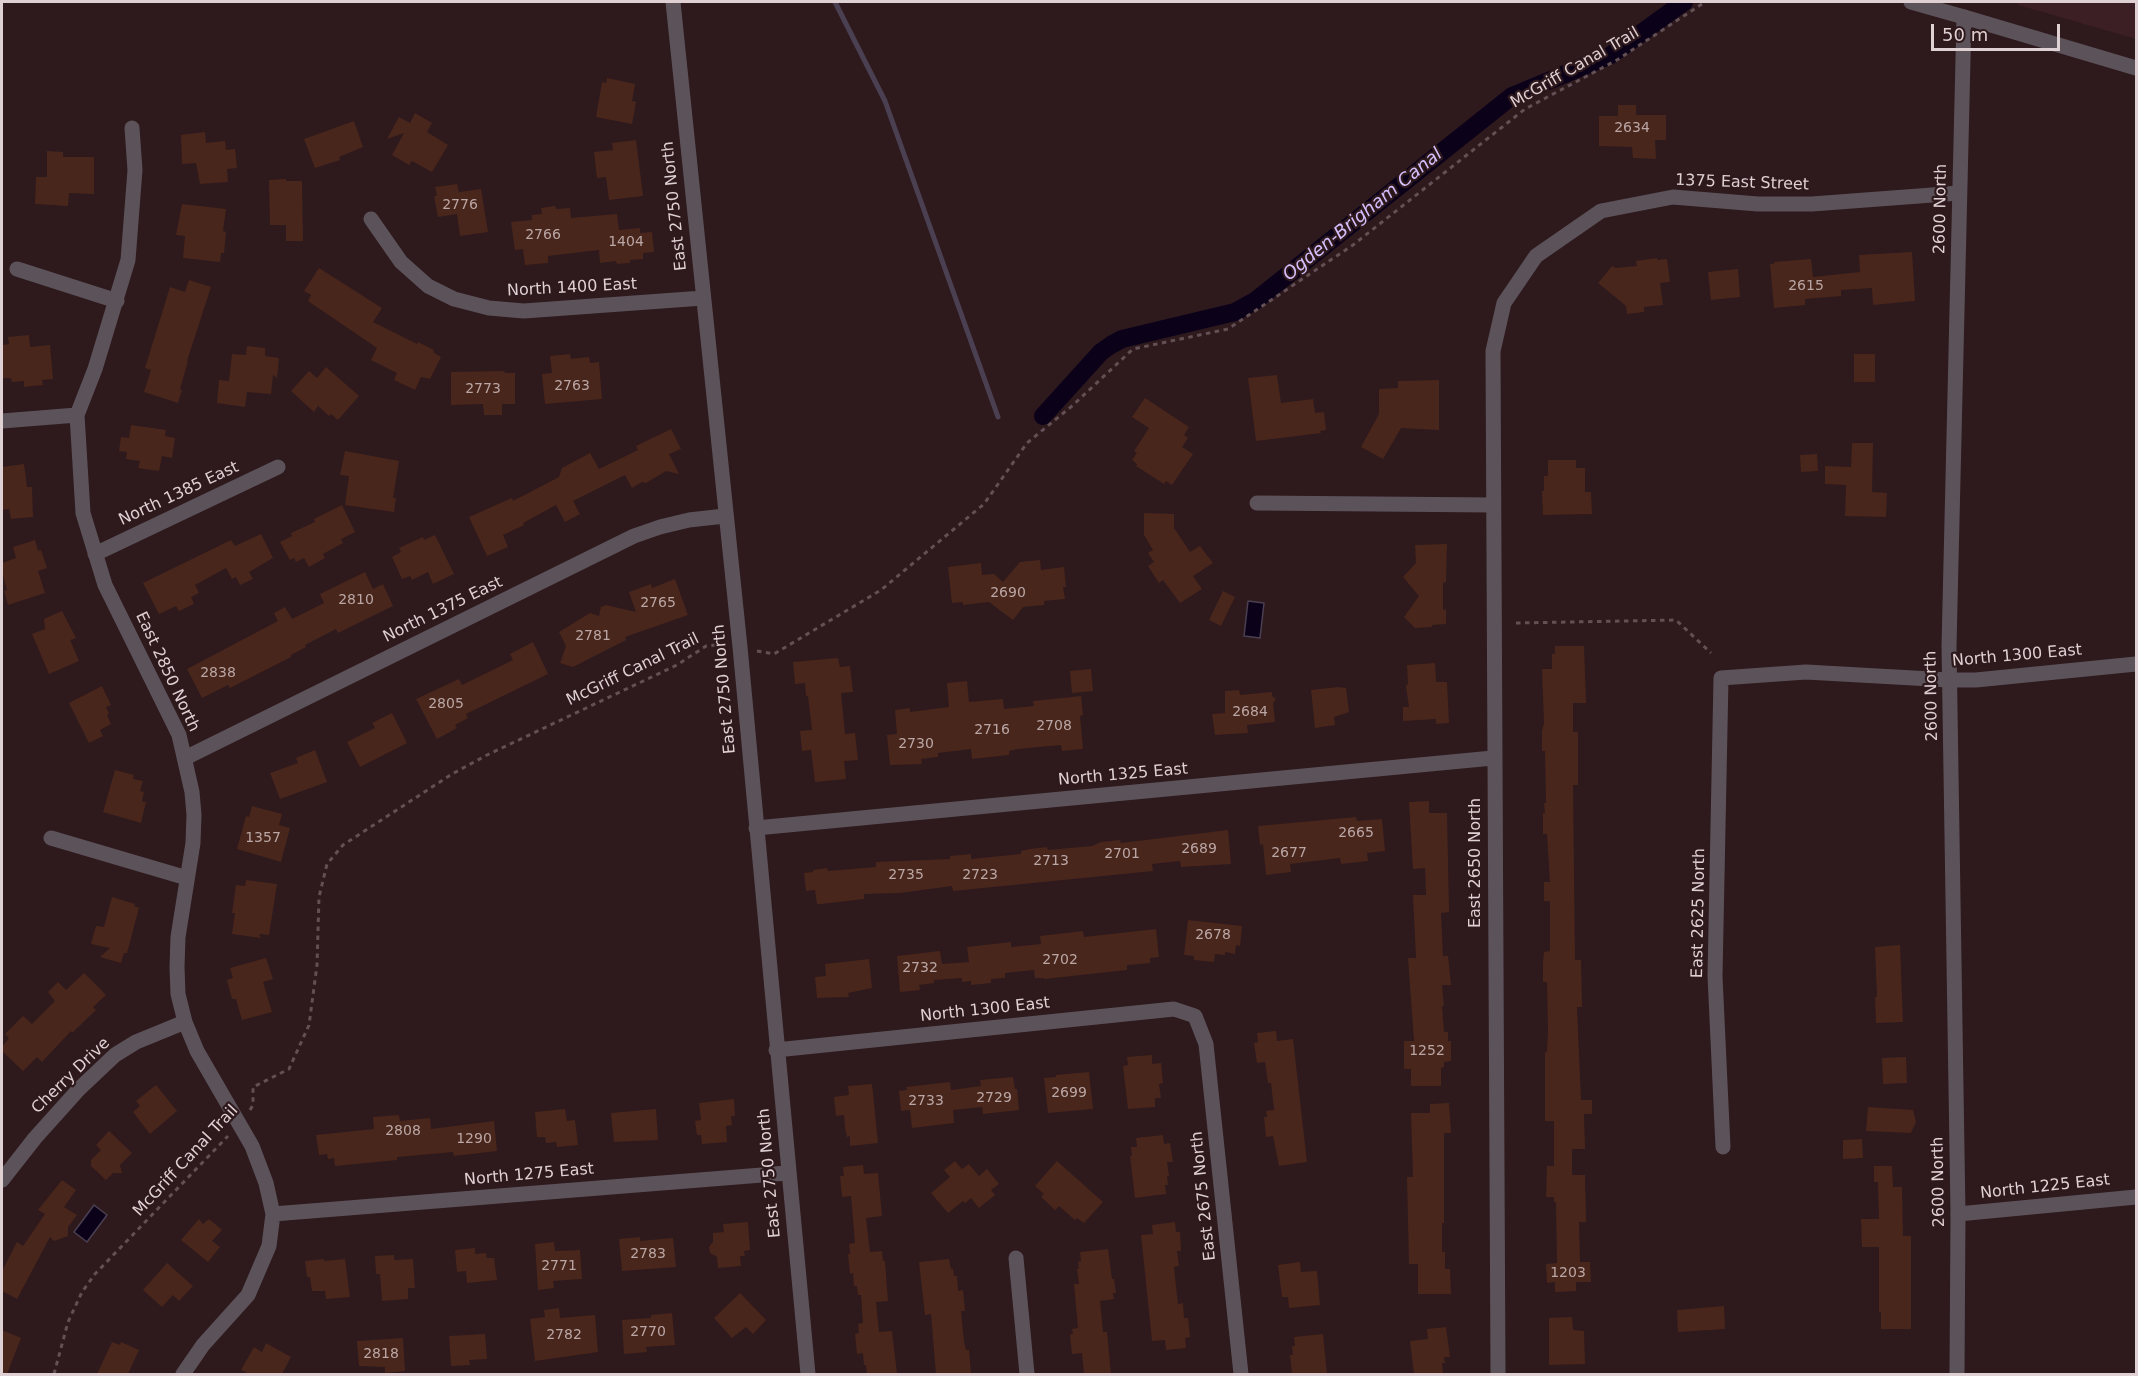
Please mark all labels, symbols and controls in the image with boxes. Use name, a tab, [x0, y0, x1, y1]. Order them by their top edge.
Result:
scale bar	[1934, 12, 2063, 50]
street label: McGriff Canal Trail	[1507, 23, 1643, 113]
text: 50 m	[1942, 24, 1988, 45]
house number: 2634	[1614, 120, 1650, 136]
street label: East 2750 North	[659, 140, 691, 272]
water label: Ogden-Brigham Canal	[1279, 144, 1447, 286]
street label: 2600 North	[1931, 164, 1951, 254]
street label: 1375 East Street	[1675, 171, 1809, 195]
house number: 2776	[442, 197, 478, 213]
house number: 2766	[525, 227, 561, 243]
house number: 1404	[608, 234, 644, 250]
street label: North 1400 East	[507, 275, 637, 301]
house number: 2615	[1788, 278, 1824, 294]
house number: 2763	[554, 378, 590, 394]
house number: 2773	[465, 381, 501, 397]
street label: North 1385 East	[116, 458, 242, 530]
street label: North 1375 East	[380, 573, 506, 647]
house number: 2690	[990, 585, 1026, 601]
house number: 2810	[338, 592, 374, 608]
house number: 2765	[640, 595, 676, 611]
street label: East 2850 North	[131, 609, 203, 735]
street label: East 2750 North	[710, 623, 740, 755]
house number: 2781	[575, 628, 611, 644]
street label: McGriff Canal Trail	[564, 630, 702, 710]
street label: North 1300 East	[1951, 641, 2083, 671]
street label: 2600 North	[1922, 651, 1942, 741]
house number: 2838	[200, 665, 236, 681]
house number: 2805	[428, 696, 464, 712]
house number: 2684	[1232, 704, 1268, 720]
house number: 2708	[1036, 718, 1072, 734]
house number: 2716	[974, 722, 1010, 738]
house number: 2730	[898, 736, 934, 752]
street label: North 1325 East	[1057, 760, 1189, 790]
street label: East 2650 North	[1466, 798, 1486, 928]
house number: 2665	[1338, 825, 1374, 841]
house number: 1357	[245, 830, 281, 846]
house number: 2689	[1181, 841, 1217, 857]
house number: 2677	[1271, 845, 1307, 861]
house number: 2701	[1104, 846, 1140, 862]
street label: East 2625 North	[1688, 848, 1710, 978]
house number: 2713	[1033, 853, 1069, 869]
house number: 2735	[888, 867, 924, 883]
house number: 2723	[962, 867, 998, 883]
house number: 2678	[1195, 927, 1231, 943]
house number: 2702	[1042, 952, 1078, 968]
house number: 2732	[902, 960, 938, 976]
street label: North 1300 East	[919, 994, 1051, 1026]
street label: Cherry Drive	[28, 1034, 114, 1118]
house number: 1252	[1409, 1043, 1445, 1059]
house number: 2699	[1051, 1085, 1087, 1101]
house number: 2729	[976, 1090, 1012, 1106]
house number: 2733	[908, 1093, 944, 1109]
street label: McGriff Canal Trail	[129, 1101, 243, 1221]
street label: East 2750 North	[755, 1107, 785, 1239]
house number: 2808	[385, 1123, 421, 1139]
street label: East 2675 North	[1188, 1130, 1220, 1262]
house number: 1290	[456, 1131, 492, 1147]
street label: 2600 North	[1929, 1137, 1949, 1227]
street label: North 1275 East	[463, 1160, 595, 1190]
street label: North 1225 East	[1979, 1171, 2111, 1203]
house number: 2783	[630, 1246, 666, 1262]
house number: 2771	[541, 1258, 577, 1274]
house number: 1203	[1550, 1265, 1586, 1281]
house number: 2770	[630, 1324, 666, 1340]
house number: 2782	[546, 1327, 582, 1343]
house number: 2818	[363, 1346, 399, 1362]

